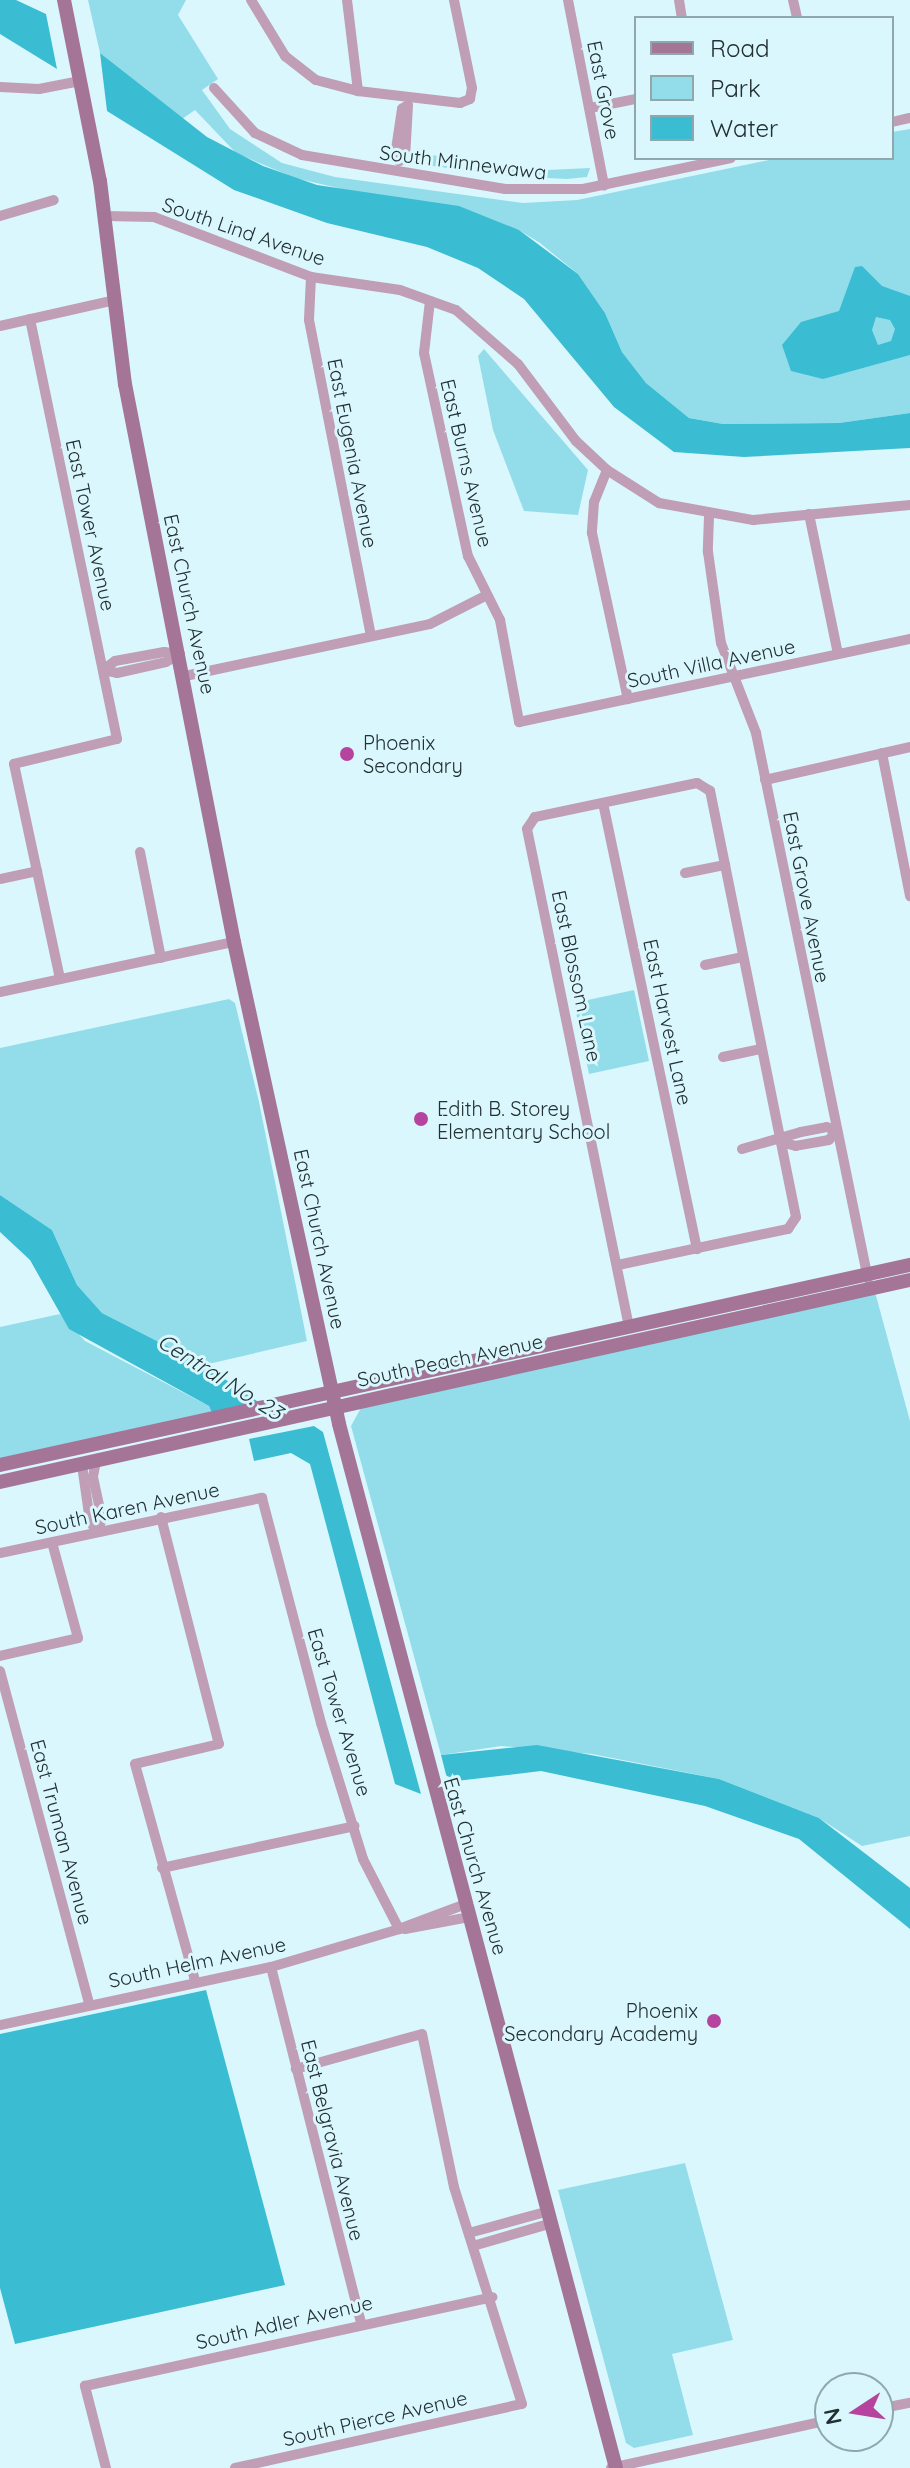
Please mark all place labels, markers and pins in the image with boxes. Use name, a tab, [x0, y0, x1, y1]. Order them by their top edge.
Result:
place label: Phoenix Secondary	[363, 730, 463, 777]
marker: Phoenix Secondary	[338, 745, 356, 763]
place label: Edith B. Storey Elementary School	[437, 1096, 610, 1143]
marker: Edith B. Storey Elementary School	[412, 1110, 430, 1128]
place label: Phoenix Secondary Academy	[504, 1998, 698, 2045]
marker: Phoenix Secondary Academy	[705, 2012, 723, 2030]

